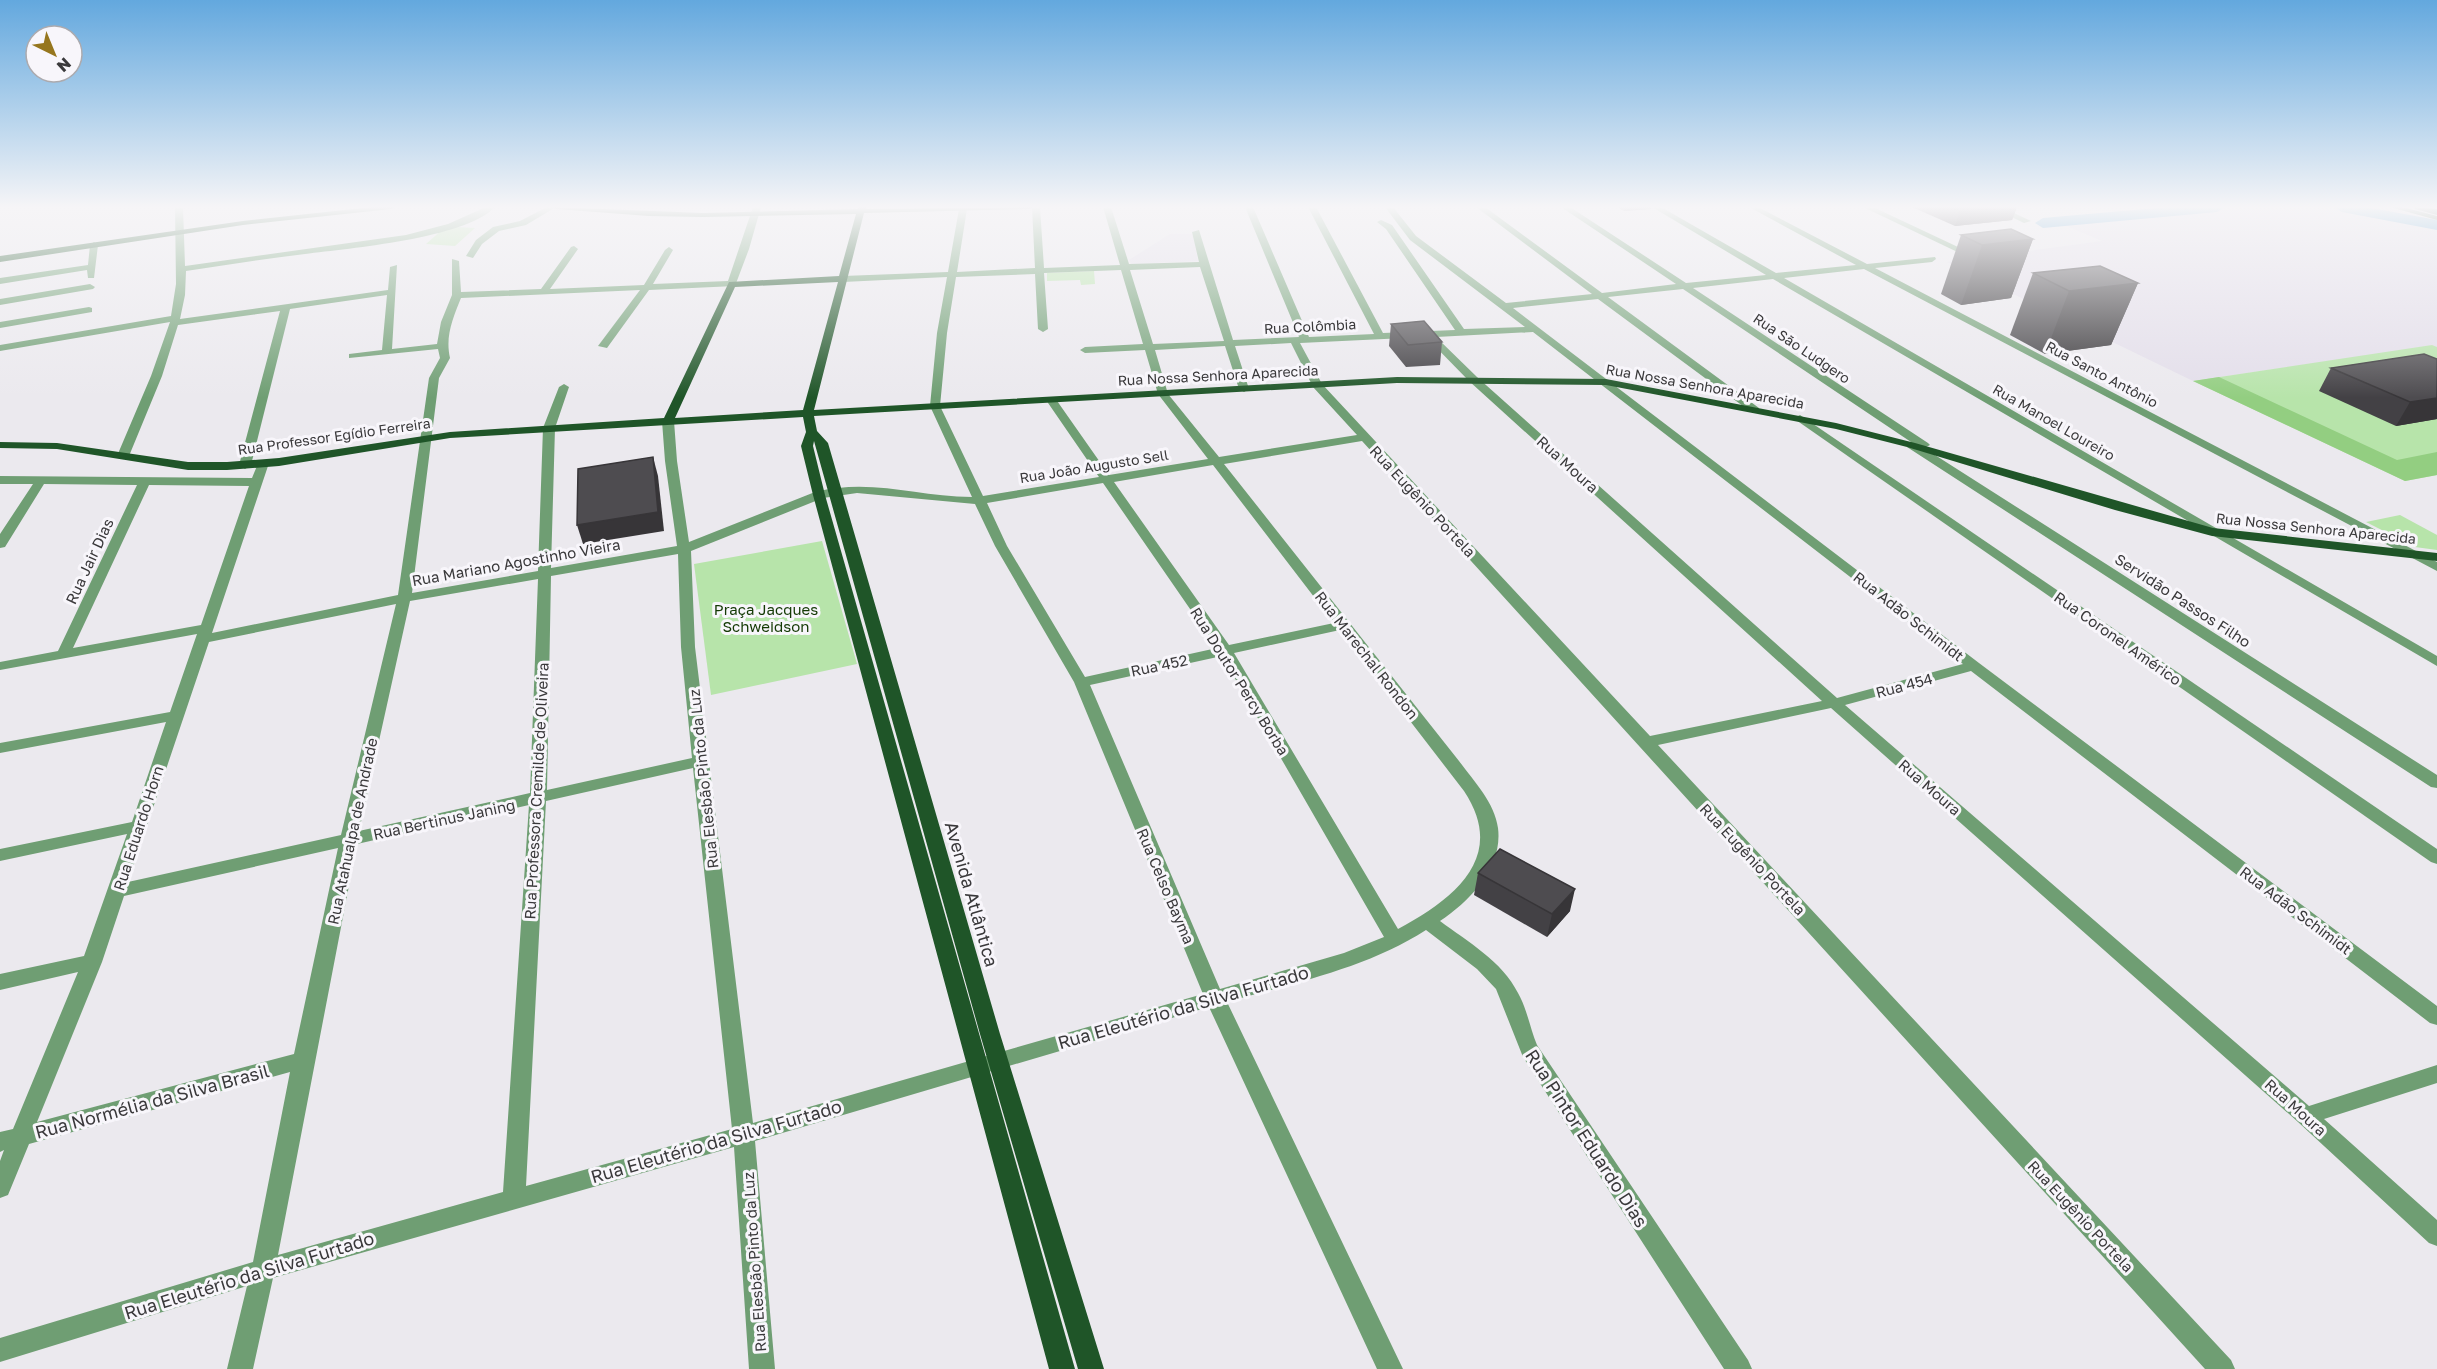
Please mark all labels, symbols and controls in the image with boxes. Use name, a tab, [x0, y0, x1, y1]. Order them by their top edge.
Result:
north arrow	[24, 24, 84, 84]
text: N	[53, 54, 76, 76]
street label: Rua São Ludgero	[1750, 309, 1854, 387]
street label: Rua Colômbia	[1263, 315, 1357, 337]
street label: Rua Santo Antônio	[2043, 337, 2161, 411]
street label: Rua Nossa Senhora Aparecida	[1605, 360, 1805, 412]
street label: Rua Nossa Senhora Aparecida	[1117, 361, 1319, 389]
street label: Rua Manoel Loureiro	[1990, 380, 2118, 464]
street label: Rua Professor Egídio Ferreira	[237, 414, 431, 458]
street label: Rua Moura	[1534, 432, 1602, 496]
street label: Rua Eugênio Portela	[1367, 441, 1479, 561]
street label: Rua João Augusto Sell	[1018, 446, 1170, 486]
street label: Rua Nossa Senhora Aparecida	[2215, 509, 2417, 547]
street label: Rua Jair Dias	[61, 515, 117, 607]
street label: Rua Mariano Agostinho Vieira	[410, 535, 622, 589]
street label: Servidão Passos Filho	[2112, 549, 2254, 651]
street label: Rua Adão Schimidt	[1850, 567, 1968, 665]
street label: Rua Coronel Américo	[2051, 587, 2185, 689]
street label: Rua Marechal Rondon	[1312, 588, 1422, 722]
park label: Praça Jacques Schweidson	[714, 600, 818, 635]
street label: Rua Doutor Percy Borba	[1187, 604, 1293, 758]
street label: Rua 452	[1129, 650, 1189, 680]
street label: Rua Professora Cremilde de Oliveira	[520, 662, 552, 920]
street label: Rua 454	[1874, 669, 1934, 701]
street label: Rua Elesbão Pinto da Luz	[685, 688, 721, 870]
street label: Rua Atahualpa de Andrade	[323, 736, 381, 926]
street label: Rua Moura	[1895, 755, 1965, 819]
street label: Rua Eduardo Horn	[109, 763, 167, 893]
street label: Rua Bertinus Janing	[371, 795, 517, 843]
street label: Rua Eugênio Portela	[1697, 799, 1809, 919]
street label: Avenida Atlântica	[941, 819, 1003, 969]
street label: Rua Celso Bayma	[1133, 825, 1199, 947]
street label: Rua Adão Schimidt	[2237, 862, 2355, 958]
street label: Rua Eleutério da Silva Furtado	[1055, 961, 1311, 1053]
street label: Rua Pintor Eduardo Dias	[1521, 1045, 1653, 1231]
street label: Rua Normélia da Silva Brasil	[33, 1059, 272, 1143]
street label: Rua Moura	[2262, 1075, 2330, 1139]
street label: Rua Eleutério da Silva Furtado	[588, 1095, 844, 1187]
street label: Rua Eugênio Portela	[2025, 1156, 2137, 1276]
street label: Rua Elesbão Pinto da Luz	[739, 1171, 769, 1353]
street label: Rua Eleutério da Silva Furtado	[121, 1226, 377, 1324]

